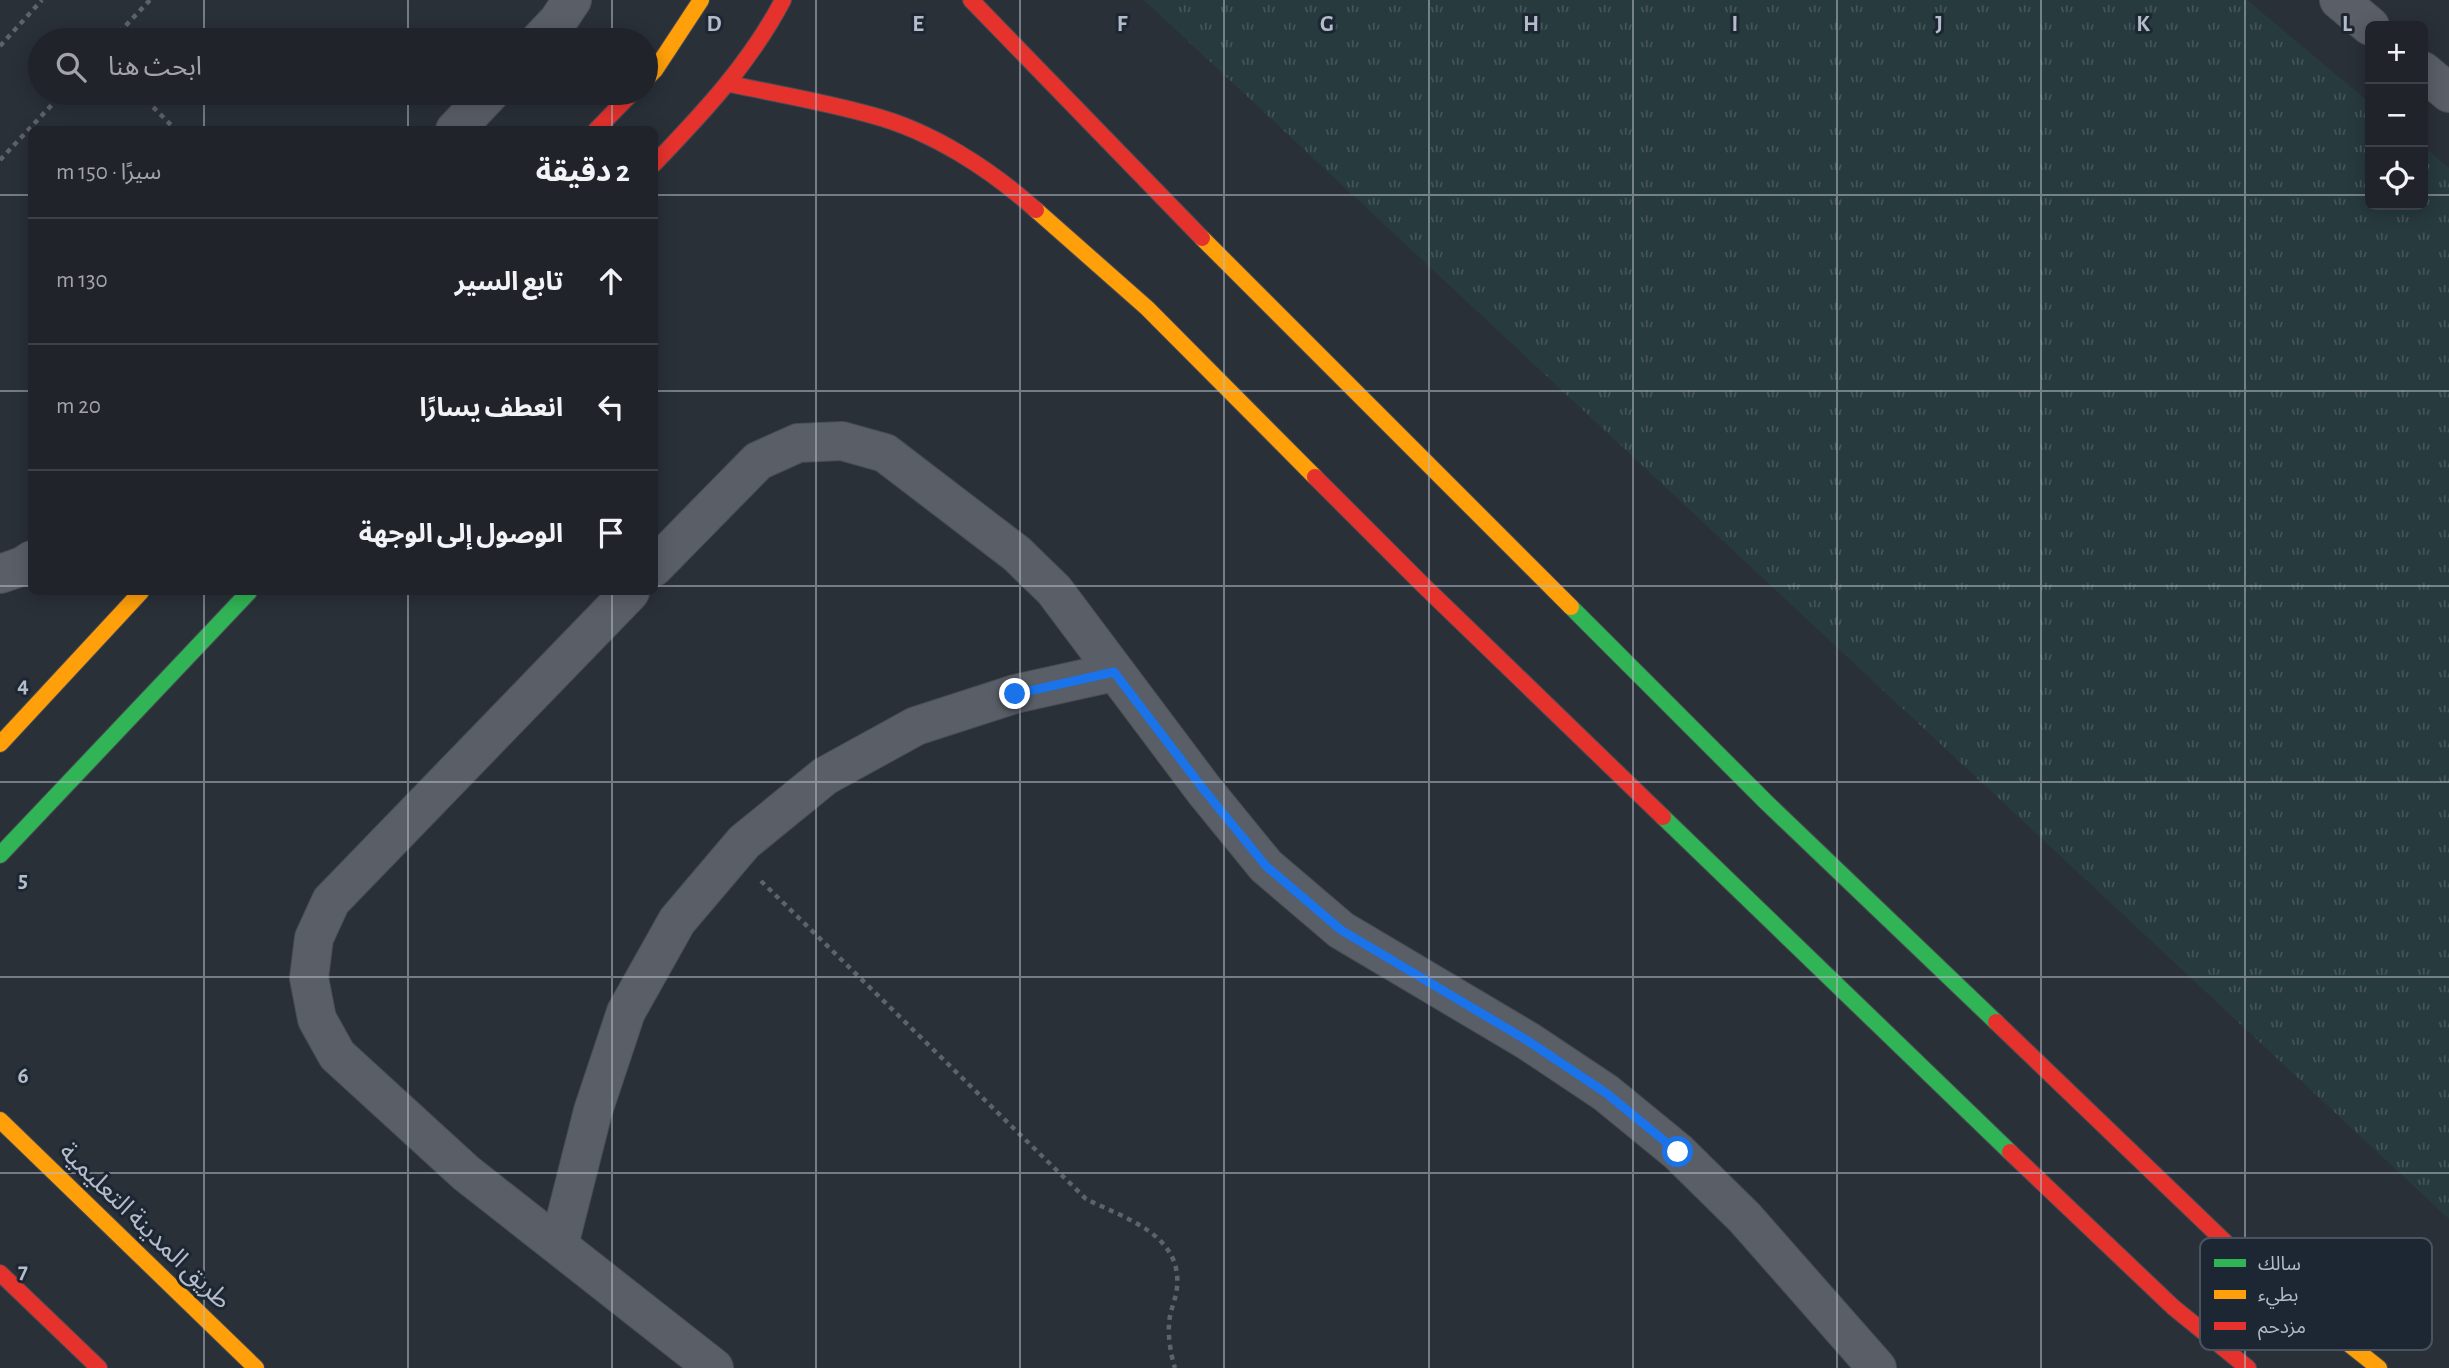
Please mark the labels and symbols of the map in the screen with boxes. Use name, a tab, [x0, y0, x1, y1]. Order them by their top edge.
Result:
text: D	[706, 13, 722, 36]
text: E	[912, 13, 924, 36]
text: F	[1117, 13, 1128, 36]
text: G	[1320, 13, 1334, 36]
text: H	[1523, 13, 1539, 36]
text: I	[1732, 13, 1738, 36]
text: J	[1935, 13, 1943, 36]
text: K	[2136, 13, 2150, 36]
text: L	[2342, 13, 2352, 36]
text: 4	[17, 674, 29, 697]
route end	[999, 678, 1030, 709]
text: 5	[18, 869, 28, 892]
text: 6	[17, 1065, 29, 1088]
route start	[1662, 1136, 1693, 1167]
street label: طريق المدينة التعليمية	[53, 1138, 236, 1316]
legend	[2200, 1238, 2432, 1350]
text: سالك	[2258, 1255, 2301, 1274]
text: 7	[18, 1260, 28, 1283]
text: بطيء	[2258, 1286, 2298, 1309]
text: مزدحم	[2258, 1318, 2306, 1341]

